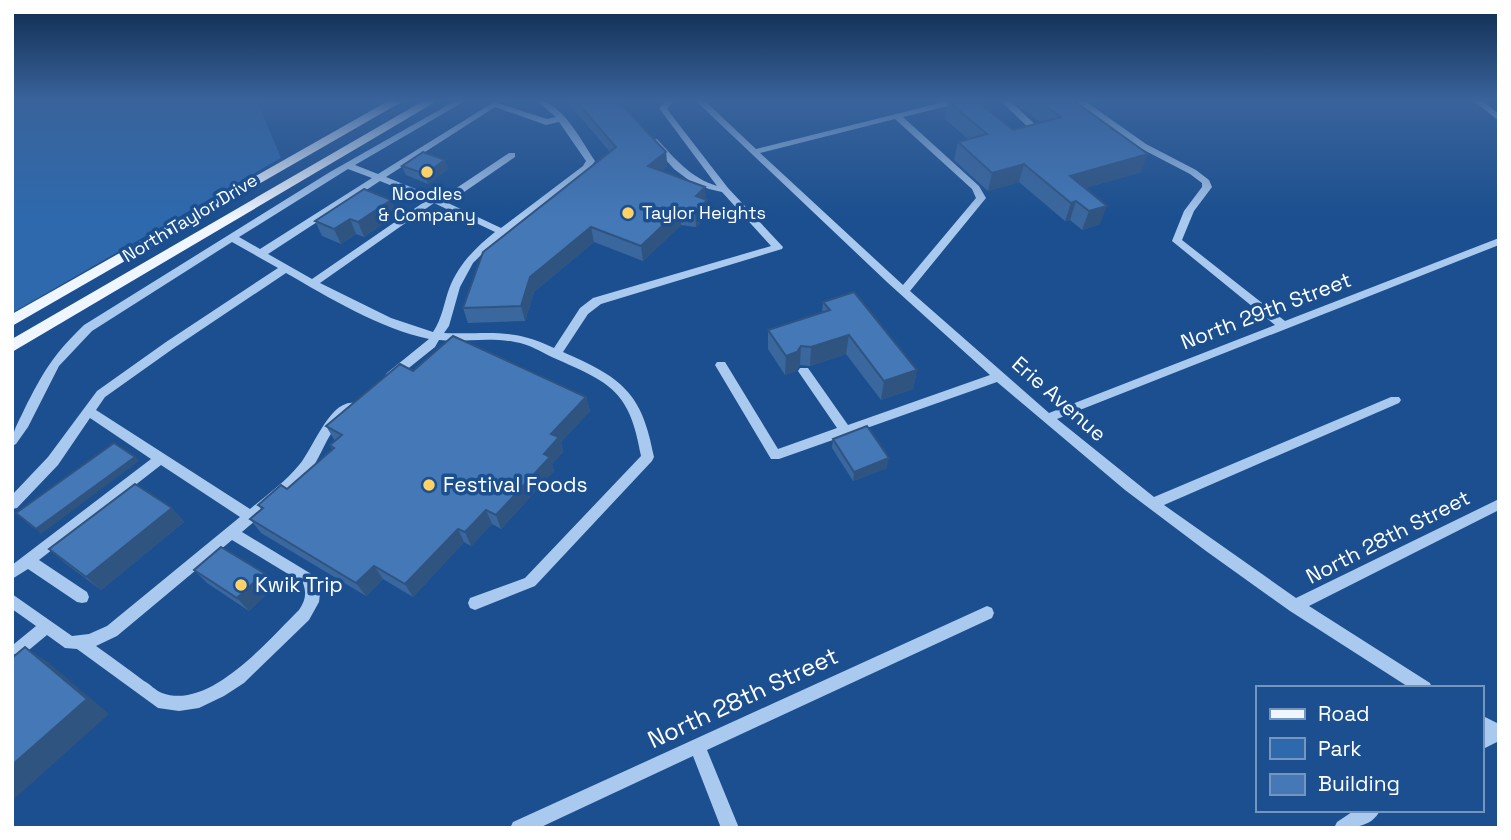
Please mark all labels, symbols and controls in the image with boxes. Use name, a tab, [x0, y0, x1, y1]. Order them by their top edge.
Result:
marker: Noodles & Company	[419, 164, 435, 180]
street label: North Taylor Drive	[118, 168, 261, 267]
place label: Noodles & Company	[378, 182, 476, 226]
place label: Taylor Heights	[642, 201, 766, 224]
marker: Taylor Heights	[620, 205, 636, 221]
street label: North 29th Street	[1177, 266, 1355, 355]
street label: Erie Avenue	[1006, 350, 1112, 447]
place label: Festival Foods	[443, 471, 588, 498]
marker: Festival Foods	[421, 477, 437, 493]
street label: North 28th Street	[1301, 484, 1474, 590]
place label: Kwik Trip	[255, 571, 343, 598]
marker: Kwik Trip	[233, 577, 249, 593]
street label: North 28th Street	[643, 640, 843, 755]
legend	[1256, 686, 1483, 812]
text: Road	[1318, 700, 1370, 727]
text: Park	[1318, 735, 1362, 762]
text: Building	[1318, 770, 1400, 797]

